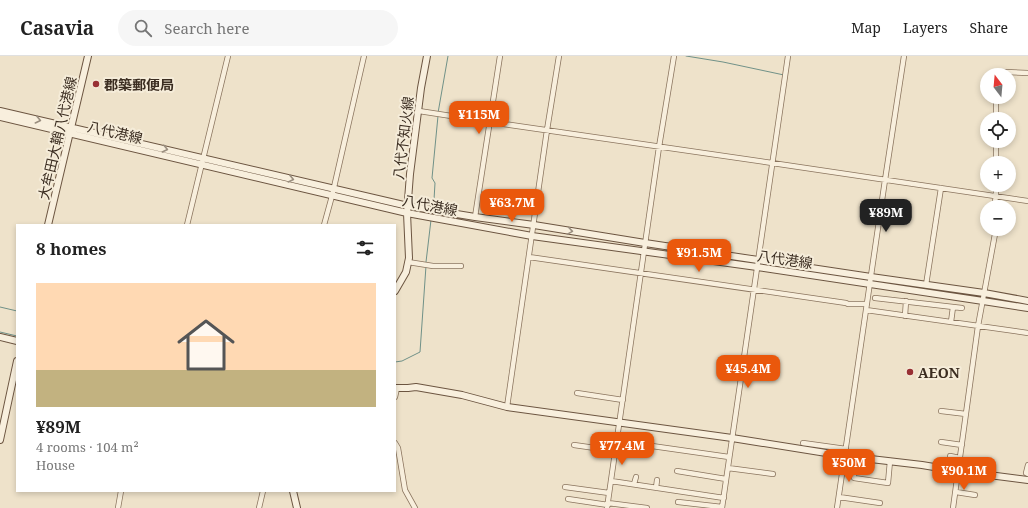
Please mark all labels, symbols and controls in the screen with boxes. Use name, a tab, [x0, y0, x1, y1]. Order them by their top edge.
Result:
search box	[118, 10, 398, 46]
text: Casavia	[20, 15, 94, 41]
icon: search	[132, 17, 154, 39]
text: Search here	[164, 18, 249, 38]
text: Map	[851, 18, 881, 37]
text: Layers	[903, 18, 948, 37]
text: Share	[970, 18, 1008, 37]
north arrow	[980, 68, 1016, 104]
map controls	[980, 68, 1016, 236]
street label: 大牟田大鞘八代港線	[34, 74, 80, 202]
place label: 郡築郵便局	[104, 75, 174, 94]
marker: 郡築郵便局	[91, 79, 101, 89]
street label: 八代不知火線	[388, 95, 418, 181]
pin: ¥115M	[451, 101, 507, 135]
text: ¥115M	[458, 105, 500, 123]
button: locate	[980, 112, 1016, 148]
one-way arrow	[35, 115, 41, 123]
street label: 八代港線	[86, 116, 144, 148]
one-way arrow	[161, 145, 168, 153]
button: +	[980, 156, 1016, 192]
one-way arrow	[288, 174, 294, 182]
pin: ¥63.7M	[479, 189, 545, 223]
street label: 八代港線	[401, 190, 459, 220]
text: ¥63.7M	[489, 193, 535, 211]
pin: ¥89M	[862, 199, 910, 233]
button: −	[980, 200, 1016, 236]
text: ¥89M	[869, 203, 903, 221]
one-way arrow	[567, 226, 573, 235]
text: 8 homes	[36, 237, 106, 260]
icon: filters	[354, 237, 376, 259]
pin: ¥91.5M	[666, 239, 732, 273]
text: ¥91.5M	[676, 243, 722, 261]
street label: 八代港線	[756, 246, 814, 272]
icon: home	[170, 309, 242, 381]
pin: ¥45.4M	[715, 355, 781, 389]
text: ¥45.4M	[725, 359, 771, 377]
place label: AEON	[918, 363, 960, 382]
marker: AEON	[905, 367, 915, 377]
text: ¥89M	[36, 415, 81, 438]
pin: ¥77.4M	[589, 432, 655, 466]
text: ¥77.4M	[599, 436, 645, 454]
text: 4 rooms · 104 m²	[36, 438, 139, 456]
pin: ¥50M	[825, 449, 873, 483]
text: ¥50M	[832, 453, 866, 471]
text: House	[36, 456, 75, 474]
pin: ¥90.1M	[931, 457, 997, 491]
text: ¥90.1M	[941, 461, 987, 479]

